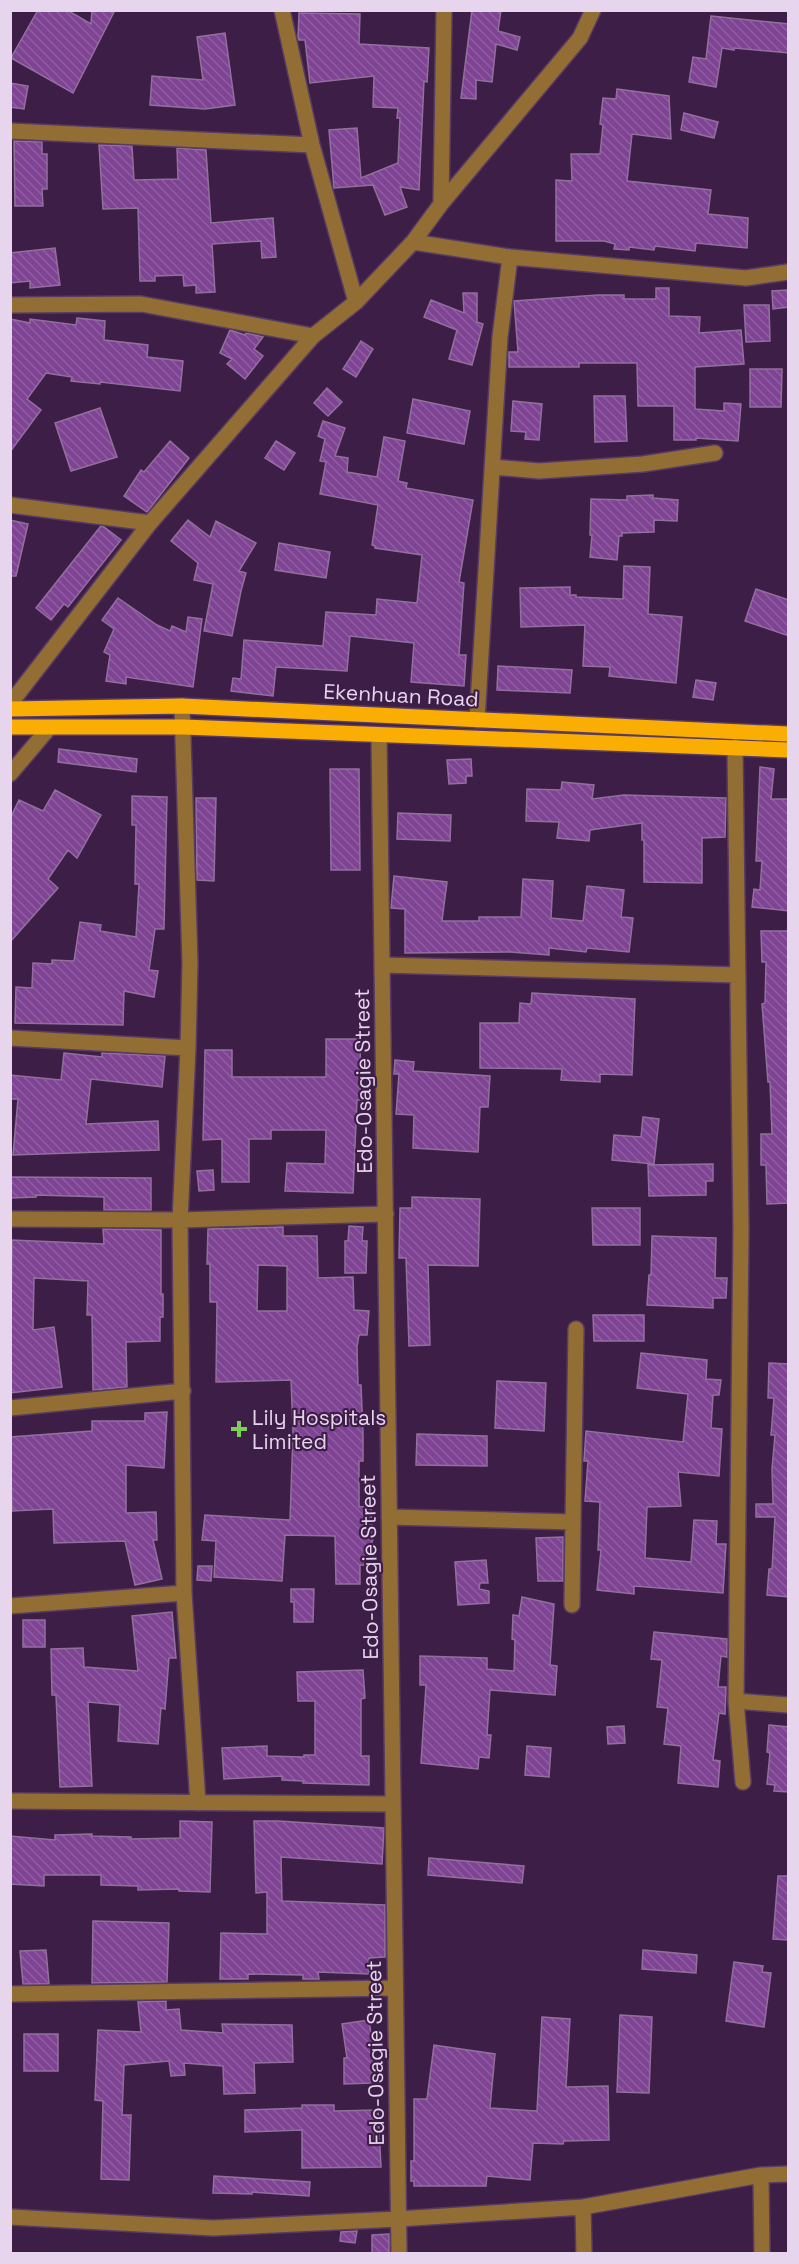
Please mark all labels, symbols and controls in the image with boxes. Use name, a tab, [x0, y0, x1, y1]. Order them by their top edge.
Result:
street label: Ekenhuan Road	[323, 677, 479, 713]
street label: Edo-Osagie Street	[348, 988, 378, 1174]
place label: Lily Hospitals Limited	[252, 1404, 386, 1455]
marker: Lily Hospitals Limited	[230, 1420, 248, 1438]
street label: Edo-Osagie Street	[354, 1474, 384, 1660]
street label: Edo-Osagie Street	[360, 1960, 390, 2146]

